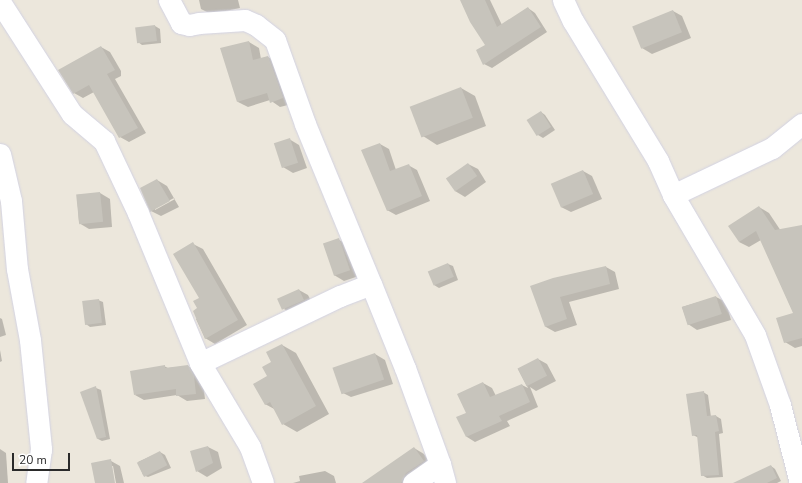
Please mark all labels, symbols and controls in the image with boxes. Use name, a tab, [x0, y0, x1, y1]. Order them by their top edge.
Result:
scale bar	[14, 445, 72, 471]
text: 20 m	[19, 452, 47, 468]

